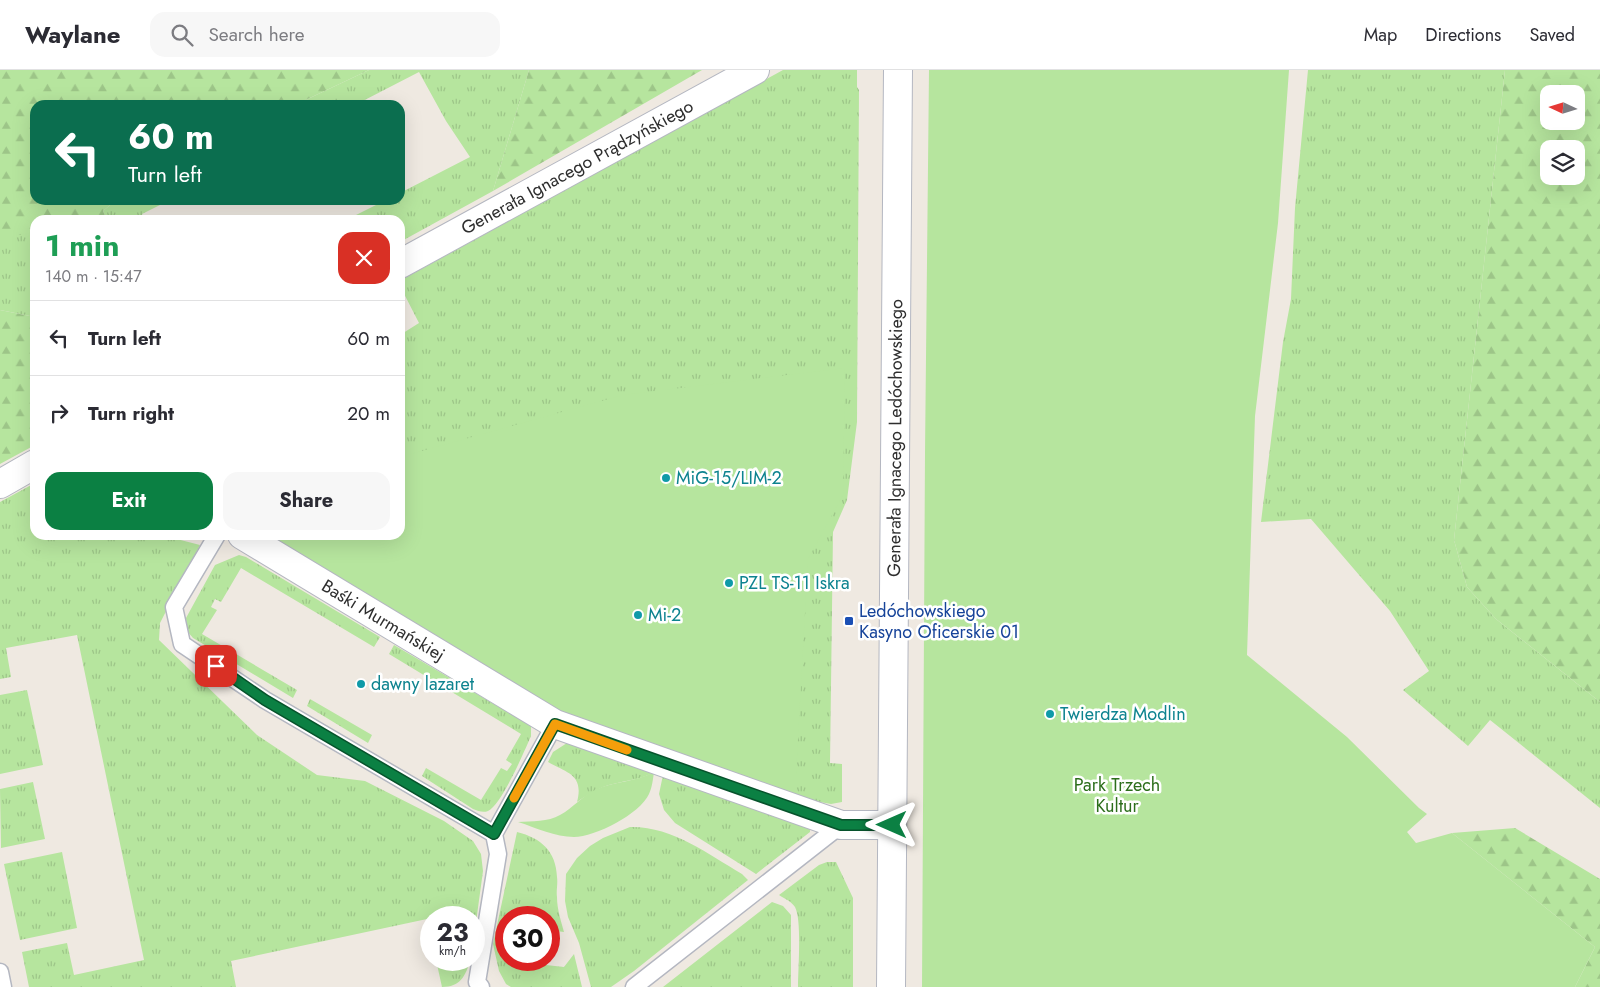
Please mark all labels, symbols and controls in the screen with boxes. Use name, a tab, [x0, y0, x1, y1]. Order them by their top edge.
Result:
search box	[150, 12, 500, 57]
text: Waylane	[25, 17, 120, 52]
icon: search	[168, 21, 196, 49]
text: Search here	[208, 21, 305, 48]
text: Map	[1364, 22, 1397, 48]
text: Directions	[1425, 22, 1501, 48]
text: Saved	[1529, 22, 1575, 48]
north arrow	[1540, 85, 1585, 130]
map controls	[1540, 85, 1585, 185]
street label: Generała Ignacego Prądzyńskiego	[456, 93, 698, 241]
text: 60 m	[128, 112, 214, 162]
icon: left	[45, 120, 110, 185]
button: layers	[1540, 140, 1585, 185]
text: Turn left	[128, 158, 202, 190]
text: 1 min	[45, 224, 119, 267]
button: close	[338, 232, 390, 284]
text: 140 m · 15:47	[45, 265, 142, 288]
street label: Generała Ignacego Ledóchowskiego	[881, 299, 909, 577]
icon: left	[45, 324, 73, 352]
text: Turn left	[88, 325, 161, 352]
text: 60 m	[347, 325, 390, 352]
icon: right	[45, 399, 73, 427]
text: Turn right	[88, 400, 174, 427]
text: 20 m	[347, 400, 390, 427]
place label: MiG-15/LIM-2	[676, 465, 782, 491]
button: Exit	[45, 472, 213, 530]
button: Share	[223, 472, 390, 530]
marker: MiG-15/LIM-2	[660, 472, 672, 484]
place label: PZL TS-11 Iskra	[739, 570, 850, 596]
street label: Baśki Murmańskiej	[317, 573, 450, 668]
marker: PZL TS-11 Iskra	[723, 577, 735, 589]
place label: Ledóchowskiego Kasyno Oficerskie 01	[859, 598, 1019, 645]
place label: Mi-2	[648, 602, 681, 628]
marker: Mi-2	[632, 609, 644, 621]
marker: Ledóchowskiego Kasyno Oficerskie 01	[843, 615, 855, 627]
pin	[195, 645, 237, 687]
icon: arrive	[202, 652, 230, 680]
place label: dawny lazaret	[371, 671, 475, 697]
marker: dawny lazaret	[355, 678, 367, 690]
place label: Twierdza Modlin	[1060, 701, 1186, 727]
marker: Twierdza Modlin	[1044, 708, 1056, 720]
park label: Park Trzech Kultur	[1074, 772, 1160, 819]
position arrow	[865, 798, 917, 850]
speed limit sign: 30	[495, 906, 560, 971]
text: 23	[437, 914, 468, 950]
text: km/h	[439, 942, 466, 960]

